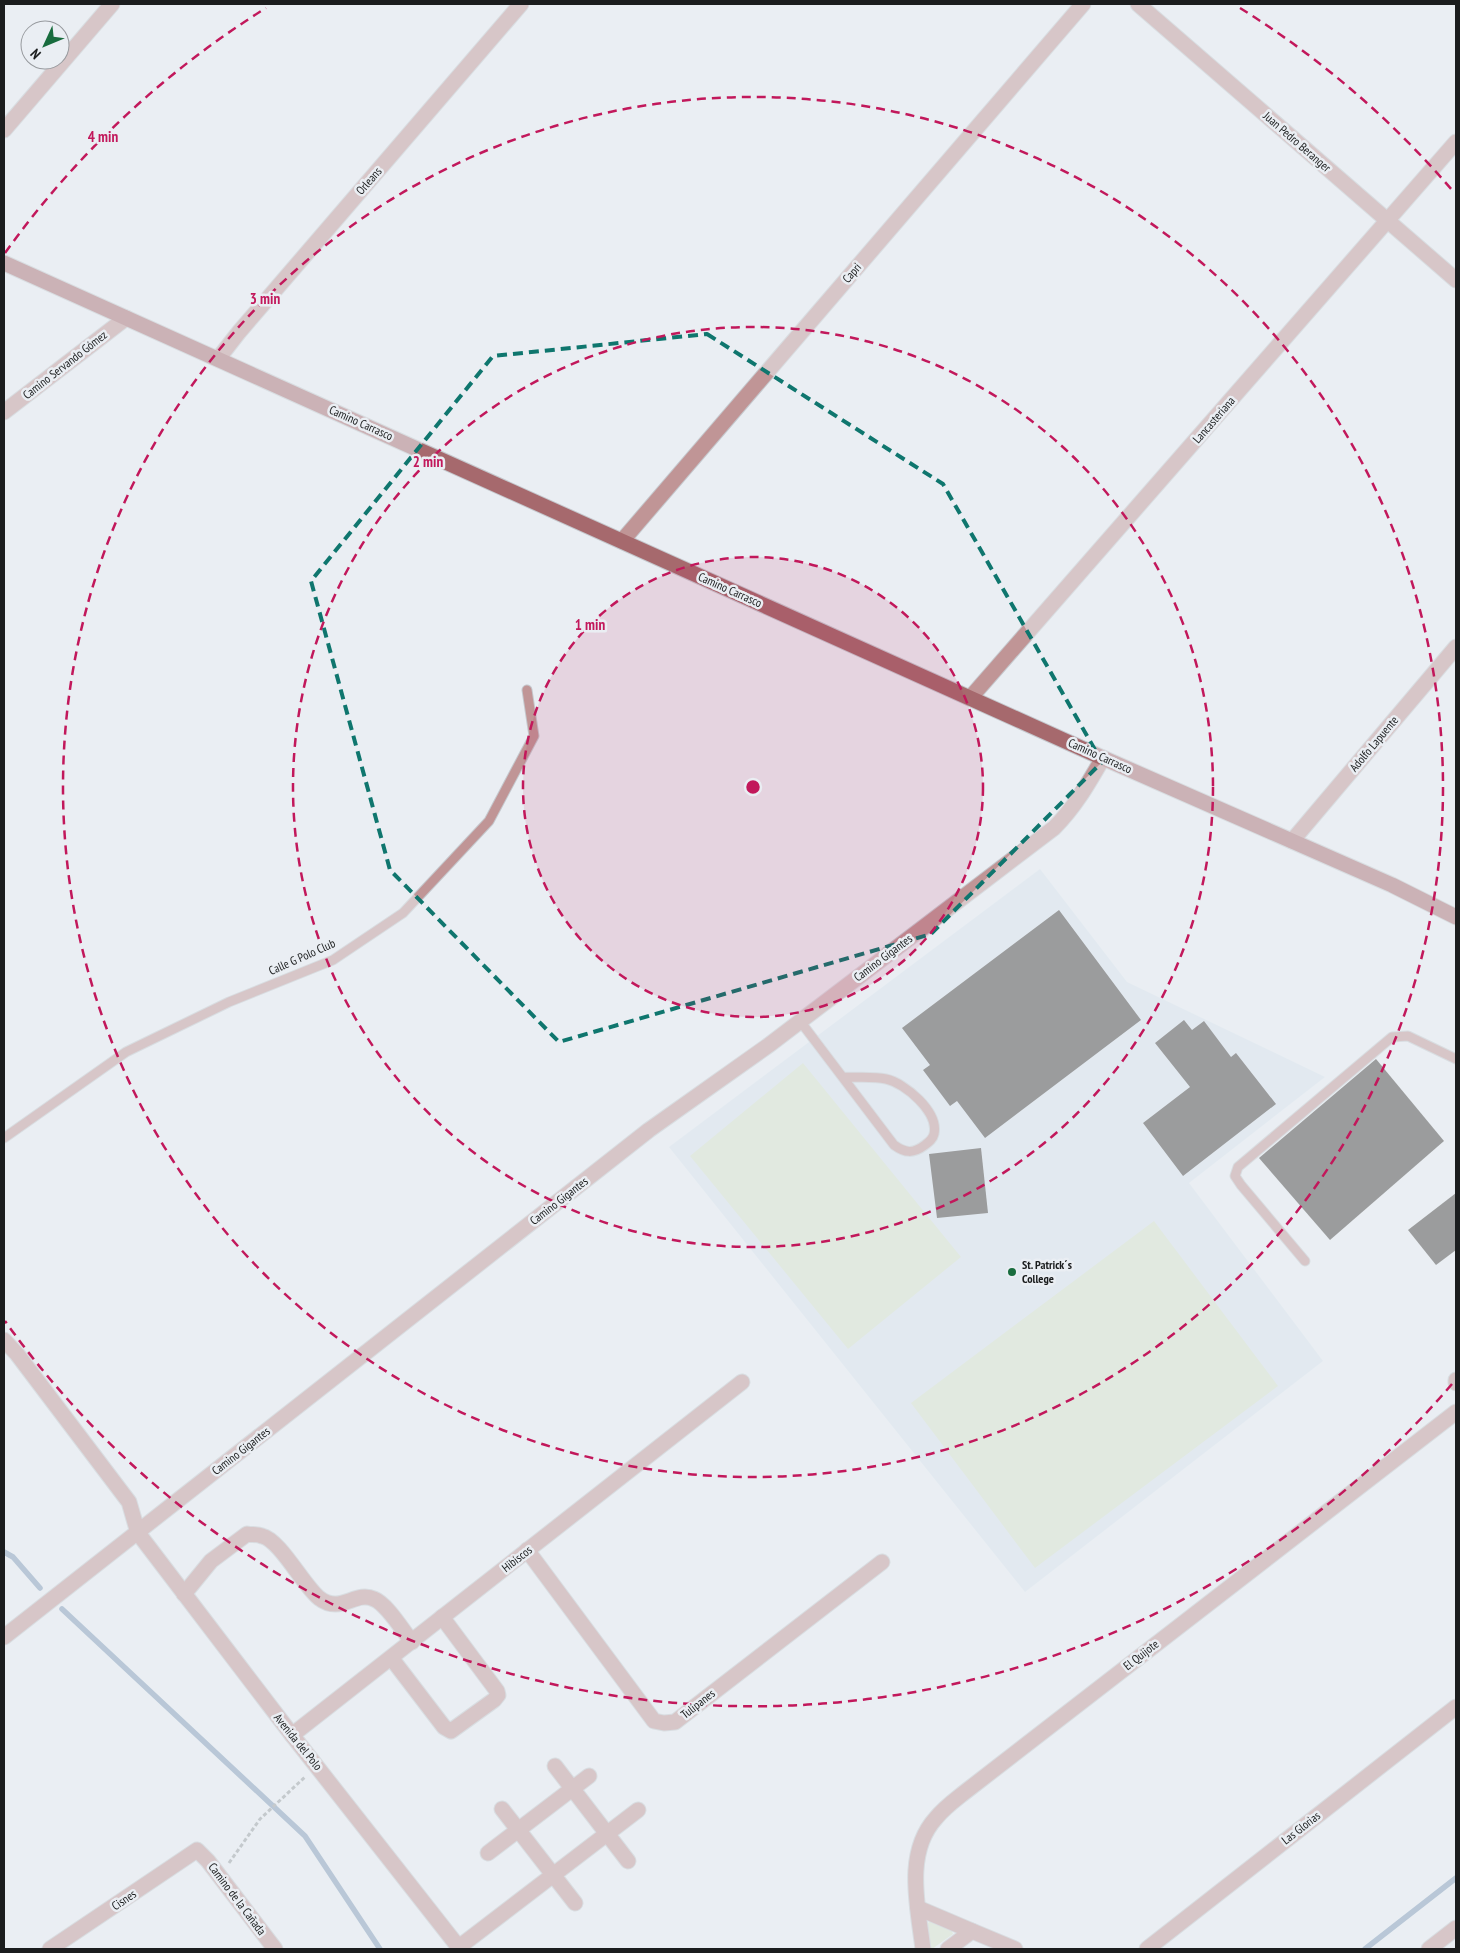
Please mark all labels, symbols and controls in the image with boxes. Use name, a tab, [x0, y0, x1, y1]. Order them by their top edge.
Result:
north arrow	[20, 20, 70, 70]
text: N	[27, 45, 45, 63]
street label: Juan Pedro Beranger	[1260, 108, 1335, 175]
text: 4 min	[88, 127, 118, 146]
street label: Orleans	[353, 164, 385, 198]
street label: Capri	[839, 260, 864, 286]
text: 3 min	[250, 289, 280, 308]
street label: Camino Servando Gómez	[20, 327, 110, 402]
street label: Lancasteriana	[1189, 393, 1238, 446]
street label: Camino Carrasco	[327, 402, 395, 443]
text: 2 min	[413, 452, 443, 471]
street label: Camino Carrasco	[696, 569, 764, 610]
text: 1 min	[575, 615, 605, 634]
street label: Adolfo Lapuente	[1346, 713, 1401, 775]
street label: Camino Carrasco	[1066, 735, 1134, 776]
centre of rings	[744, 778, 762, 796]
street label: Camino Gigantes	[850, 931, 915, 985]
street label: Calle G Polo Club	[266, 935, 337, 978]
street label: Camino Gigantes	[527, 1173, 591, 1228]
place label: St. Patrick´s College	[1022, 1257, 1072, 1286]
marker: St. Patrick´s College	[1006, 1266, 1018, 1278]
street label: Camino Gigantes	[209, 1423, 273, 1478]
street label: Hibiscos	[499, 1542, 535, 1575]
street label: El Quijote	[1120, 1636, 1161, 1673]
street label: Tulipanes	[678, 1686, 718, 1722]
street label: Avenida del Polo	[271, 1710, 326, 1773]
street label: Las Glorias	[1278, 1808, 1323, 1847]
street label: Camino de la Cañada	[205, 1860, 270, 1938]
street label: Cisnes	[109, 1886, 139, 1913]

